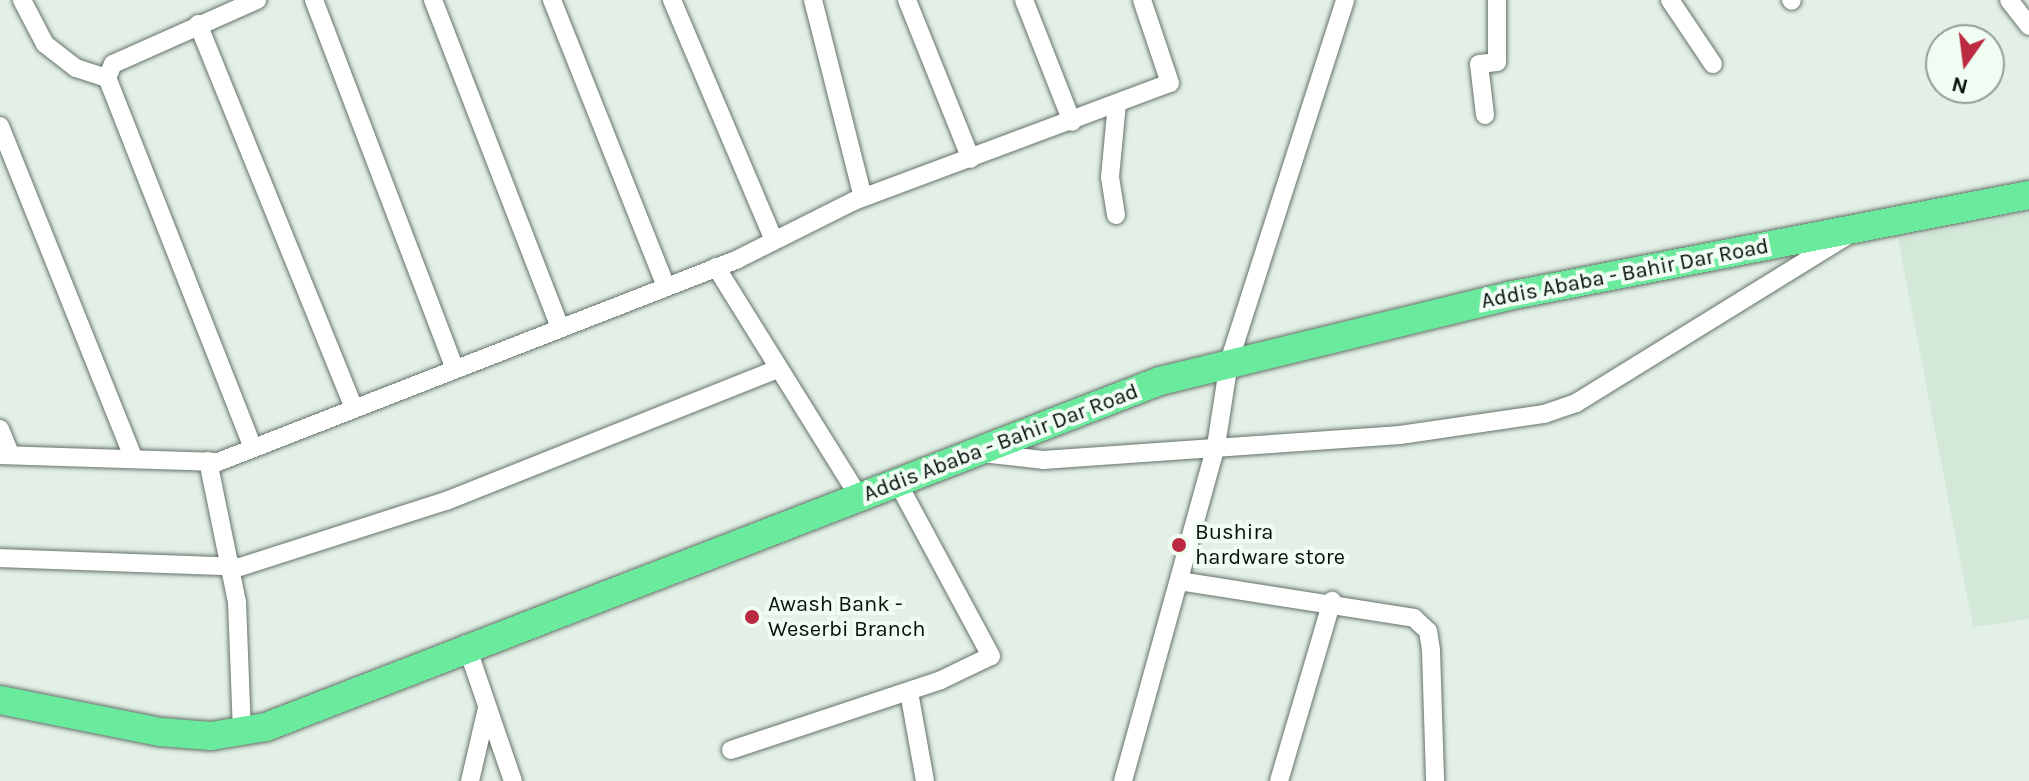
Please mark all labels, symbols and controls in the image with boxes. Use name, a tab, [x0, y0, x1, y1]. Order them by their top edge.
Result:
north arrow	[1925, 24, 2005, 104]
text: N	[1949, 71, 1970, 100]
street label: Addis Ababa - Bahir Dar Road	[1479, 233, 1771, 315]
street label: Addis Ababa - Bahir Dar Road	[860, 378, 1142, 508]
place label: Bushira hardware store	[1195, 519, 1345, 570]
marker: Bushira hardware store	[1170, 536, 1188, 554]
place label: Awash Bank - Weserbi Branch	[768, 591, 926, 642]
marker: Awash Bank - Weserbi Branch	[743, 608, 761, 626]

